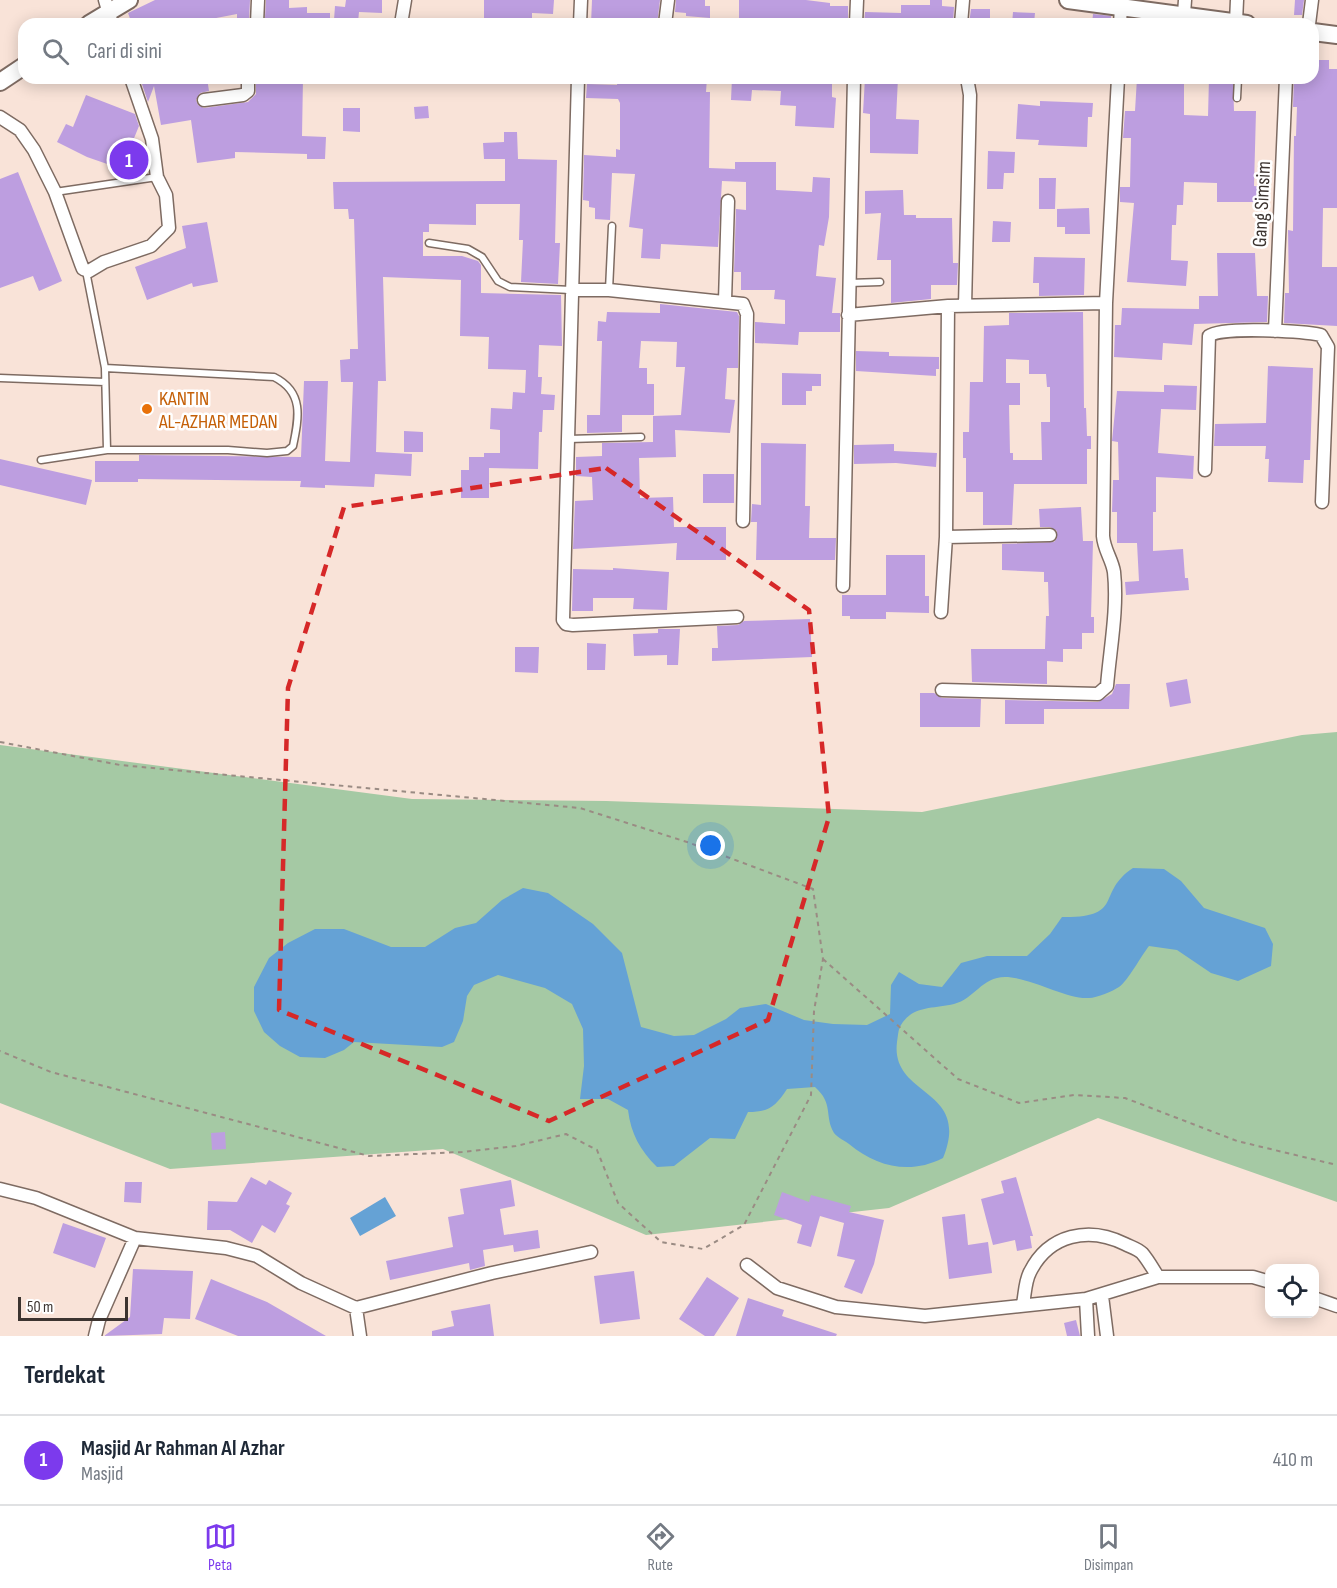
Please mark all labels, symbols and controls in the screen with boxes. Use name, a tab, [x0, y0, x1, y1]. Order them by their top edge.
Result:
search box	[18, 18, 1319, 84]
icon: search	[39, 35, 72, 68]
text: Cari di sini	[87, 38, 162, 65]
pin: 1	[110, 138, 148, 182]
street label: Gang Simsim	[1248, 160, 1276, 248]
place label: KANTIN AL-AZHAR MEDAN	[158, 387, 278, 434]
marker: KANTIN AL-AZHAR MEDAN	[140, 402, 154, 416]
your location	[696, 831, 725, 860]
map controls	[1265, 1264, 1319, 1318]
button: locate	[1265, 1264, 1319, 1318]
scale bar	[18, 1294, 128, 1322]
text: 50 m	[27, 1298, 53, 1317]
text: Terdekat	[24, 1360, 105, 1391]
text: Masjid Ar Rahman Al Azhar	[81, 1435, 285, 1462]
text: 1	[40, 1448, 47, 1472]
text: 410 m	[1273, 1448, 1313, 1472]
text: Masjid	[81, 1462, 123, 1486]
tab: Peta	[204, 1520, 237, 1575]
tab: Rute	[644, 1520, 677, 1575]
tab: Disimpan	[1084, 1520, 1133, 1575]

